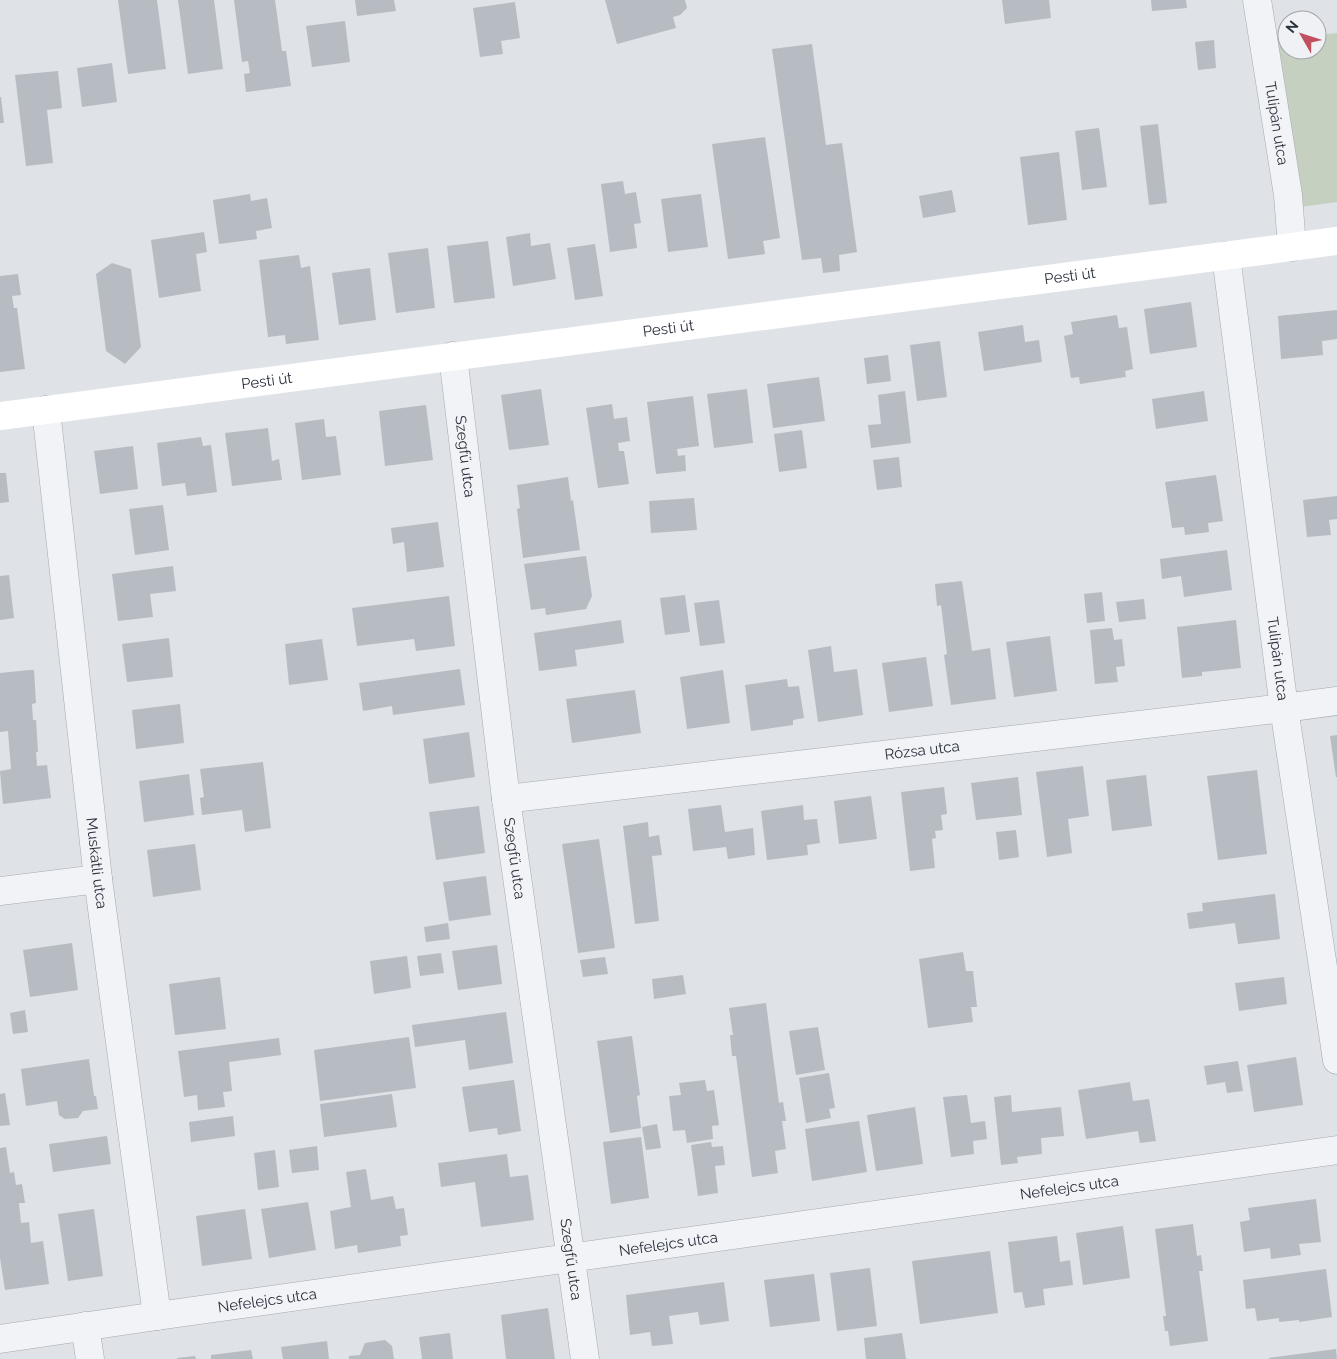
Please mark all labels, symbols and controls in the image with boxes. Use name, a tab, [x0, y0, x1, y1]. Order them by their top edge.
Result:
north arrow	[1277, 10, 1327, 60]
text: N	[1282, 18, 1301, 36]
street label: Tulipán utca	[1261, 80, 1292, 167]
street label: Pesti út	[1043, 264, 1096, 288]
street label: Pesti út	[642, 316, 695, 341]
street label: Pesti út	[240, 369, 293, 393]
street label: Szegfű utca	[451, 414, 479, 498]
street label: Tulipán utca	[1263, 616, 1292, 702]
street label: Rózsa utca	[884, 737, 961, 764]
street label: Szegfű utca	[500, 816, 529, 900]
street label: Muskátli utca	[82, 817, 111, 910]
street label: Nefelejcs utca	[1019, 1172, 1120, 1204]
street label: Szegfű utca	[556, 1217, 586, 1301]
street label: Nefelejcs utca	[618, 1228, 719, 1260]
street label: Nefelejcs utca	[217, 1285, 318, 1316]

